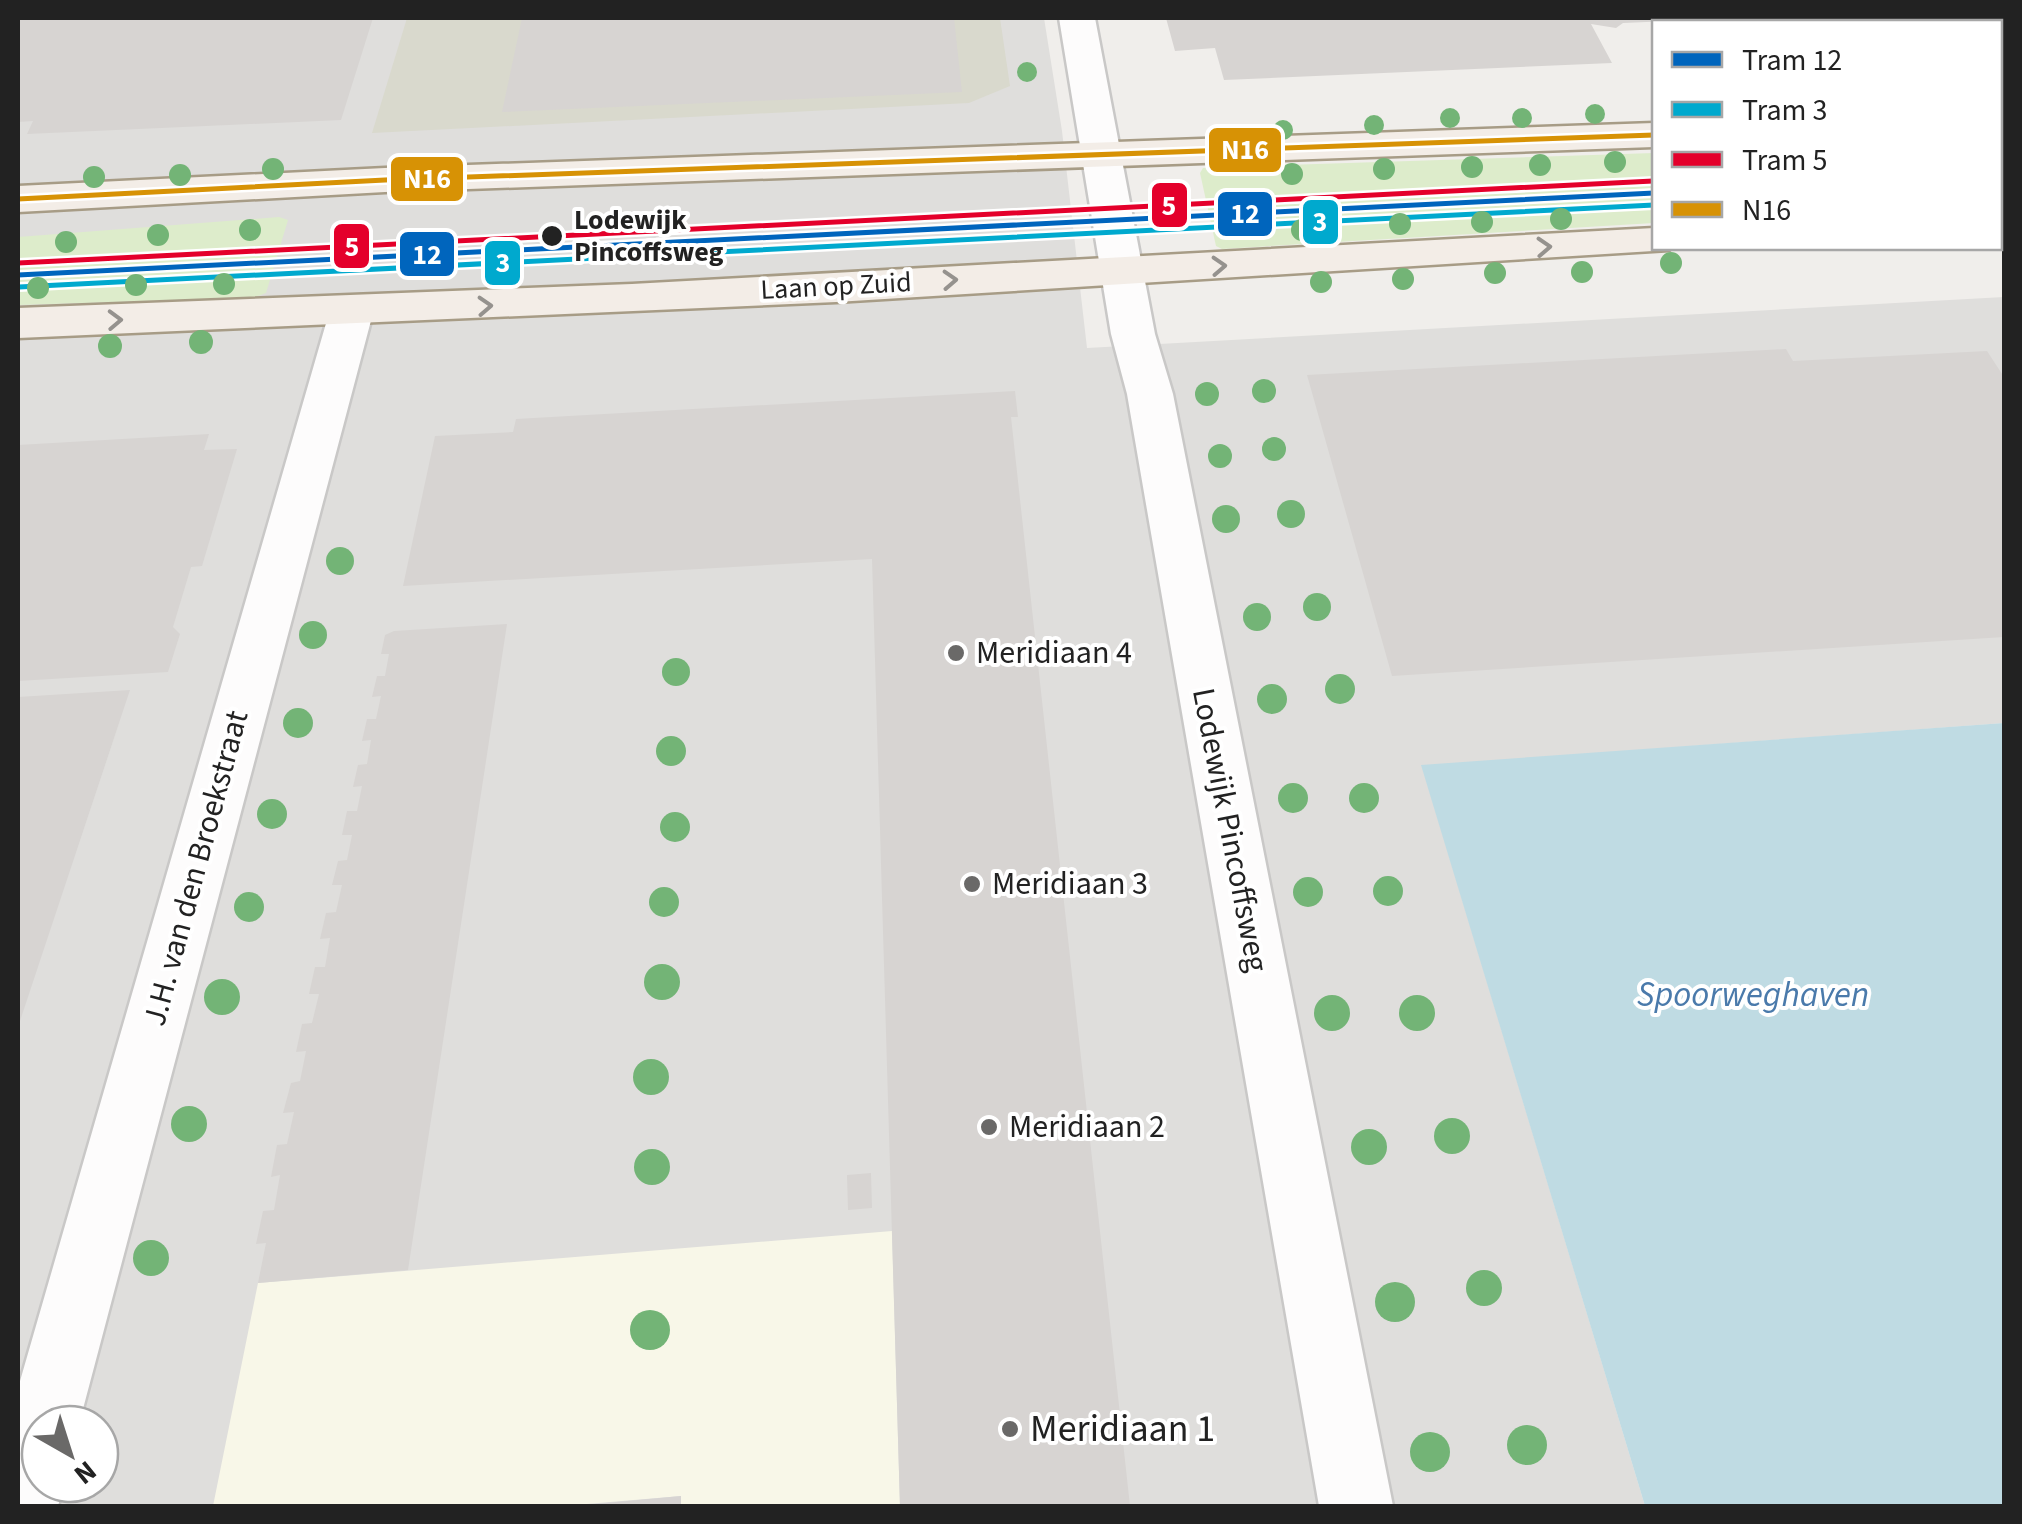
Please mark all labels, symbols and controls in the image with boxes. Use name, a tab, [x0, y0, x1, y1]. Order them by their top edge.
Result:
legend	[1652, 20, 2002, 250]
text: Tram 12	[1742, 39, 1842, 82]
text: Tram 3	[1742, 89, 1827, 132]
line badge: N16	[1207, 126, 1283, 174]
text: N16	[1221, 130, 1269, 170]
text: Tram 5	[1742, 139, 1827, 182]
line badge: N16	[389, 155, 465, 203]
text: N16	[403, 159, 451, 199]
line badge: 5	[1150, 181, 1189, 229]
text: 5	[1162, 186, 1176, 226]
text: N16	[1742, 189, 1791, 232]
line badge: 12	[1216, 190, 1274, 238]
text: 12	[1230, 194, 1260, 234]
line badge: 3	[1301, 198, 1340, 246]
place label: Lodewijk Pincoffsweg	[574, 200, 723, 272]
text: 3	[1313, 202, 1327, 242]
line badge: 5	[332, 222, 371, 270]
marker: Lodewijk Pincoffsweg	[539, 223, 565, 249]
text: 5	[345, 227, 359, 267]
line badge: 12	[398, 230, 456, 278]
text: 12	[412, 235, 442, 275]
one-way arrow	[1536, 237, 1552, 258]
line badge: 3	[483, 239, 522, 287]
text: 3	[496, 243, 510, 283]
one-way arrow	[1212, 256, 1228, 278]
street label: Laan op Zuid	[759, 262, 913, 310]
one-way arrow	[942, 270, 958, 291]
one-way arrow	[478, 296, 494, 317]
one-way arrow	[107, 310, 123, 331]
place label: Meridiaan 4	[976, 630, 1132, 676]
marker: Meridiaan 4	[945, 642, 967, 664]
street label: Lodewijk Pincoffsweg	[1180, 684, 1280, 976]
street label: J.H. van den Broekstraat	[132, 705, 260, 1031]
place label: Meridiaan 3	[992, 861, 1148, 907]
marker: Meridiaan 3	[961, 873, 983, 895]
water label: Spoorweghaven	[1637, 970, 1869, 1020]
place label: Meridiaan 2	[1009, 1104, 1165, 1150]
marker: Meridiaan 2	[978, 1116, 1000, 1138]
place label: Meridiaan 1	[1030, 1402, 1215, 1456]
north arrow	[20, 1404, 120, 1504]
marker: Meridiaan 1	[999, 1418, 1021, 1440]
text: N	[65, 1451, 105, 1494]

